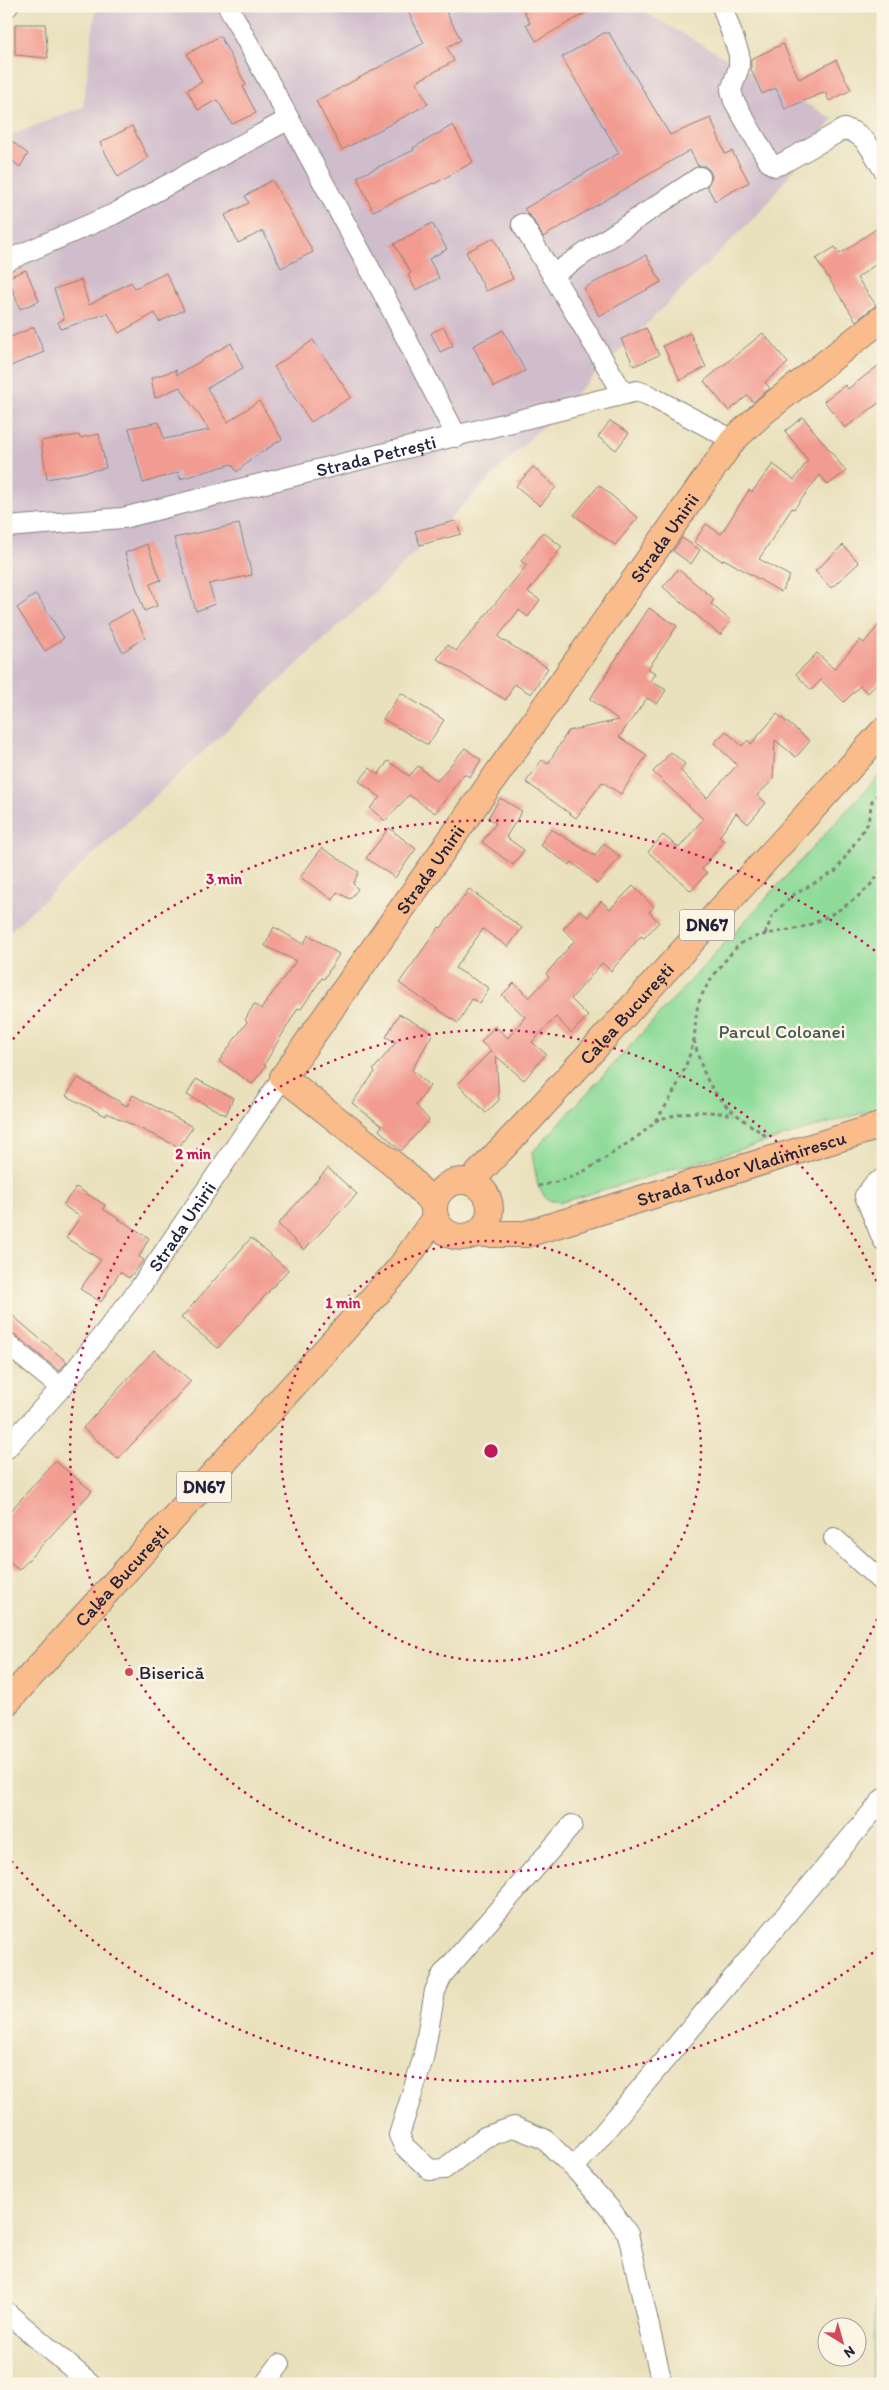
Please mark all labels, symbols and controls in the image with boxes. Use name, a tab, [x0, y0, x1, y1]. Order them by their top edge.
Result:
street label: Strada Petrești	[314, 430, 438, 481]
street label: Strada Unirii	[625, 489, 703, 587]
street label: Strada Unirii	[390, 820, 469, 918]
text: 3 min	[206, 870, 243, 888]
road number: DN67	[680, 910, 734, 940]
street label: Calea București	[574, 958, 678, 1069]
park label: Parcul Coloanei	[719, 1020, 845, 1043]
street label: Strada Tudor Vladimirescu	[634, 1125, 849, 1211]
text: 2 min	[175, 1145, 212, 1163]
street label: Strada Unirii	[143, 1177, 220, 1276]
text: 1 min	[326, 1294, 361, 1312]
centre of rings	[482, 1442, 500, 1460]
road number: DN67	[176, 1471, 232, 1502]
street label: Calea București	[69, 1520, 173, 1631]
place label: Biserică	[139, 1661, 205, 1684]
marker: Biserică	[123, 1666, 135, 1678]
north arrow	[816, 2318, 866, 2368]
text: N	[841, 2342, 858, 2362]

